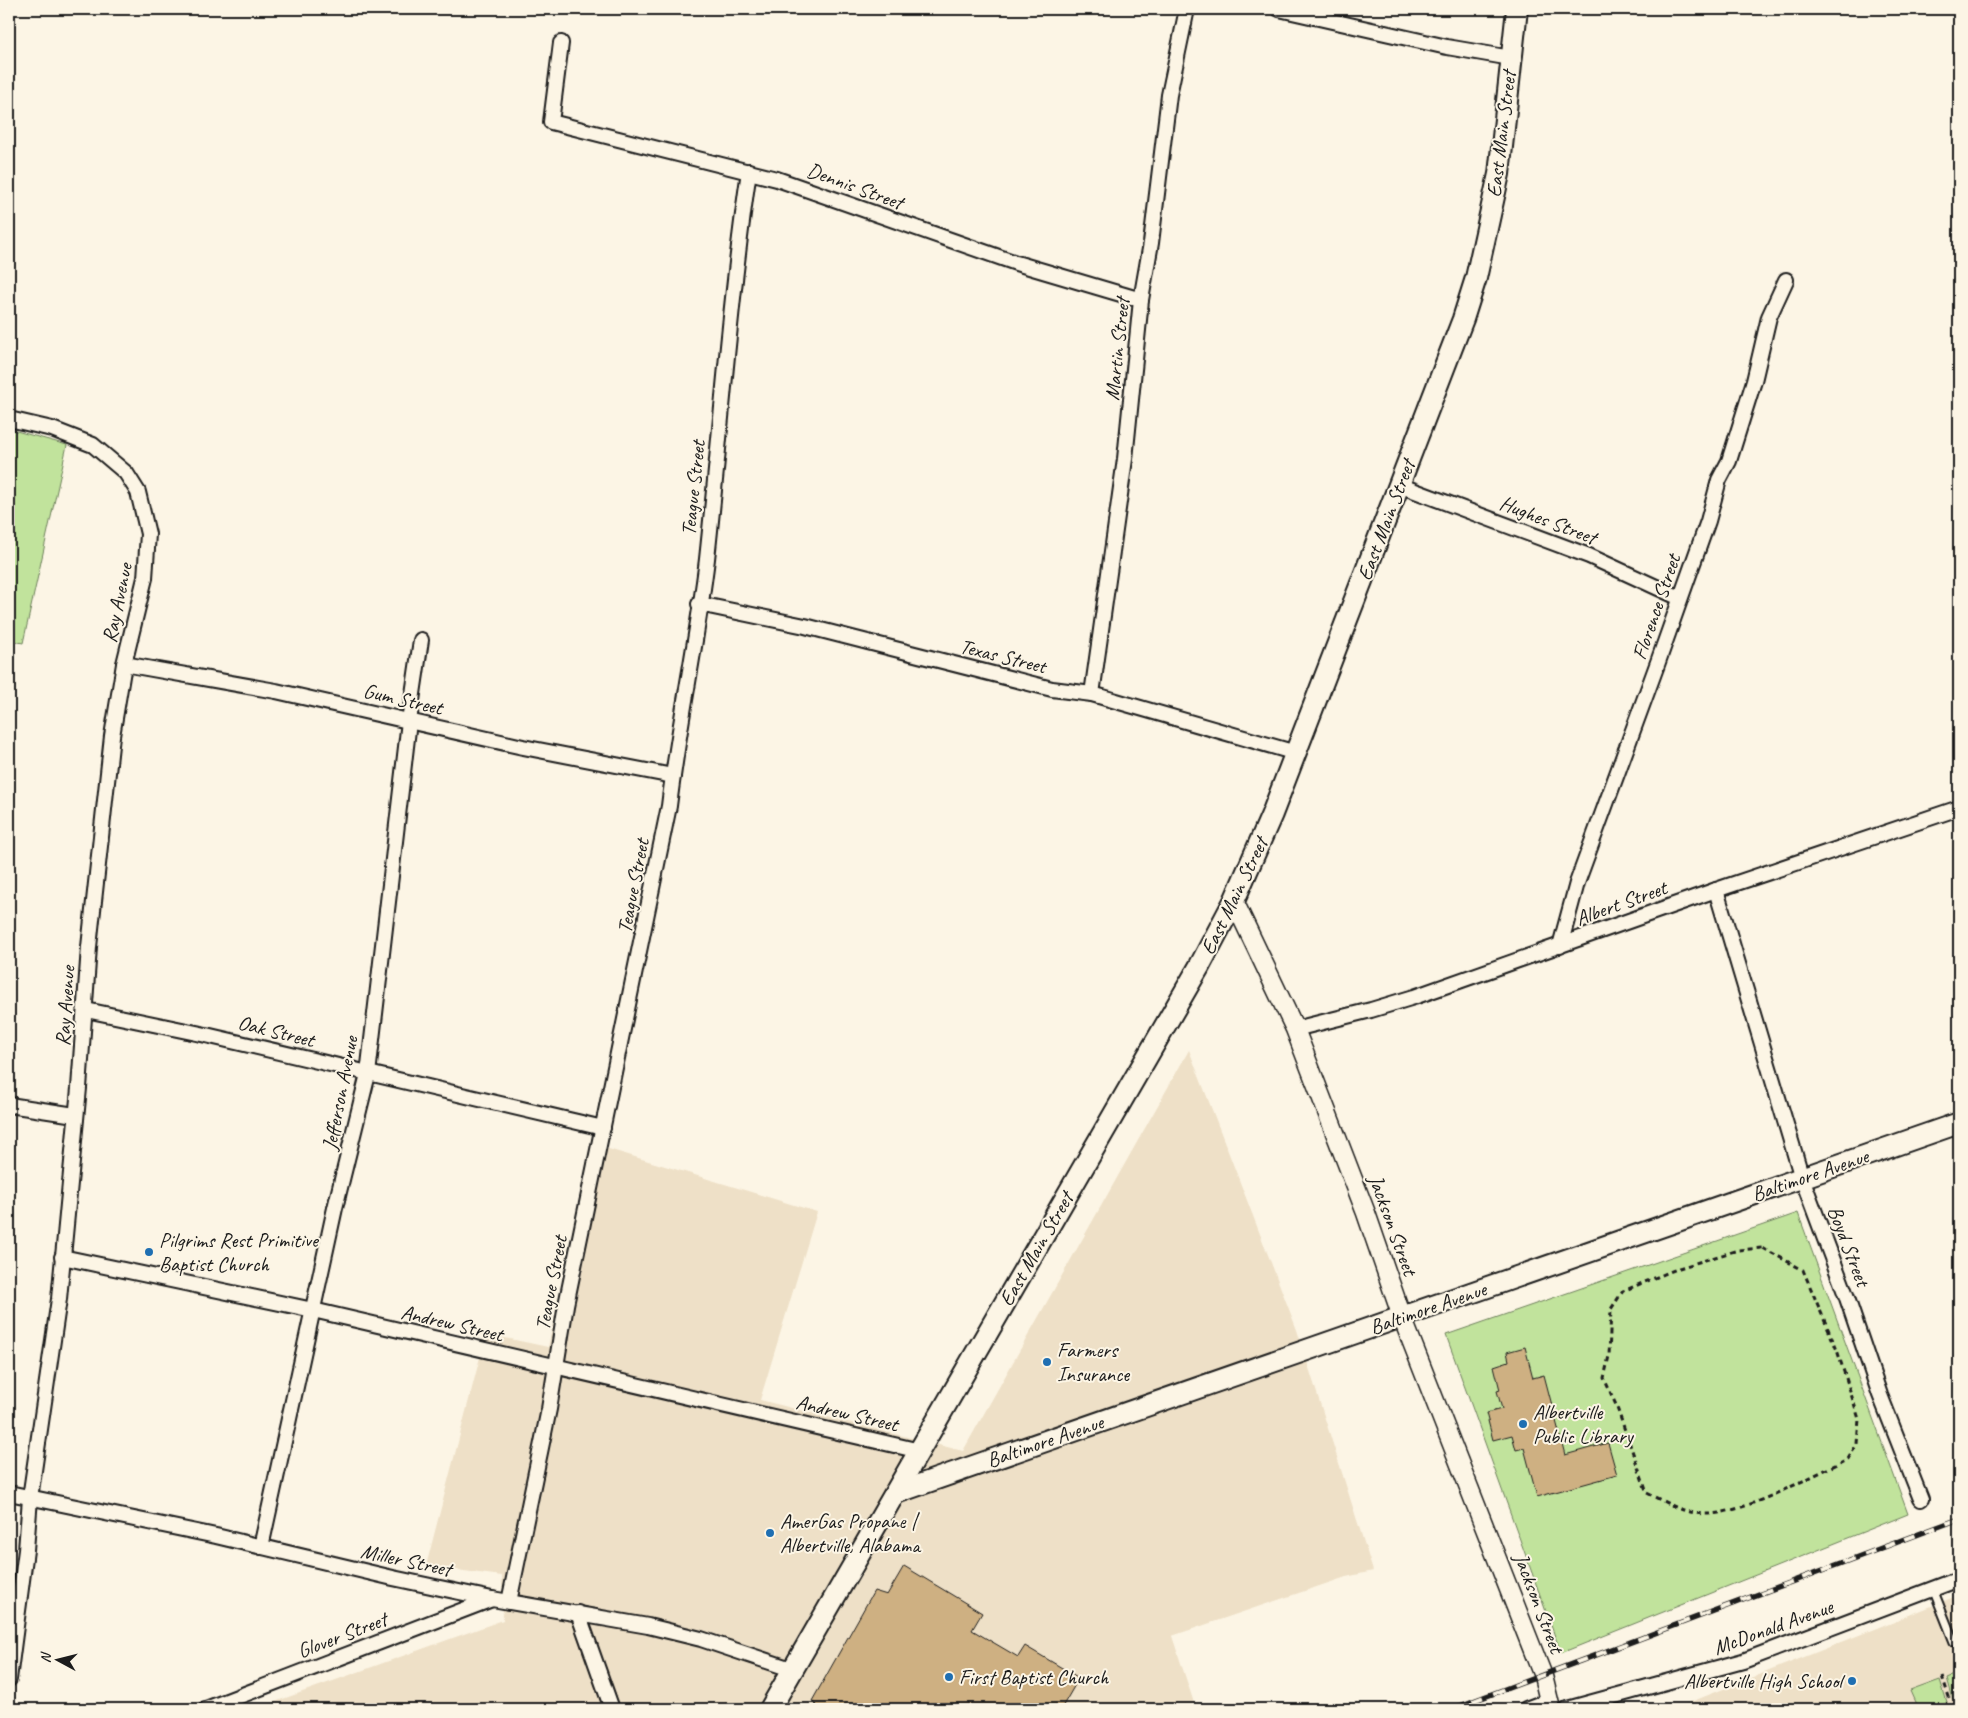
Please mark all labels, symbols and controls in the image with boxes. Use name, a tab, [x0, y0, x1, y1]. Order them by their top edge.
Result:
street label: East Main Street	[1480, 66, 1522, 199]
street label: Dennis Street	[804, 157, 909, 216]
street label: Martin Street	[1099, 293, 1136, 402]
street label: Teague Street	[675, 437, 711, 537]
street label: East Main Street	[1351, 453, 1422, 584]
street label: Hughes Street	[1496, 490, 1603, 551]
street label: Florence Street	[1626, 549, 1687, 663]
street label: Ray Avenue	[96, 559, 139, 645]
street label: Texas Street	[957, 633, 1051, 680]
street label: Gum Street	[361, 677, 447, 721]
street label: East Main Street	[1195, 831, 1275, 959]
street label: Teague Street	[611, 835, 655, 935]
street label: Albert Street	[1572, 874, 1672, 931]
street label: Ray Avenue	[49, 963, 81, 1047]
street label: Oak Street	[235, 1009, 319, 1054]
street label: Jefferson Avenue	[316, 1033, 364, 1153]
street label: Baltimore Avenue	[1748, 1142, 1874, 1207]
street label: Jackson Street	[1362, 1170, 1424, 1281]
street label: East Main Street	[993, 1185, 1080, 1310]
street label: Boyd Street	[1822, 1202, 1877, 1292]
place label: Pilgrims Rest Primitive Baptist Church	[159, 1227, 320, 1277]
street label: Teague Street	[529, 1232, 573, 1332]
marker: Pilgrims Rest Primitive Baptist Church	[143, 1246, 155, 1258]
street label: Baltimore Avenue	[1366, 1275, 1492, 1340]
street label: Andrew Street	[399, 1299, 507, 1348]
place label: Farmers Insurance	[1057, 1337, 1130, 1387]
marker: Farmers Insurance	[1041, 1356, 1053, 1368]
street label: Andrew Street	[794, 1389, 902, 1438]
place label: Albertville Public Library	[1533, 1399, 1635, 1449]
street label: Baltimore Avenue	[983, 1408, 1109, 1473]
marker: Albertville Public Library	[1517, 1418, 1529, 1430]
place label: AmerGas Propane | Albertville, Alabama	[780, 1508, 922, 1558]
marker: AmerGas Propane | Albertville, Alabama	[764, 1527, 776, 1539]
street label: Miller Street	[359, 1538, 456, 1583]
street label: Jackson Street	[1508, 1548, 1571, 1659]
street label: McDonald Avenue	[1710, 1593, 1837, 1661]
street label: Glover Street	[294, 1605, 393, 1664]
north arrow	[32, 1636, 82, 1686]
text: N	[37, 1651, 55, 1664]
place label: First Baptist Church	[959, 1664, 1110, 1690]
place label: Albertville High School	[1684, 1668, 1845, 1694]
marker: First Baptist Church	[943, 1671, 955, 1683]
marker: Albertville High School	[1846, 1675, 1858, 1687]

